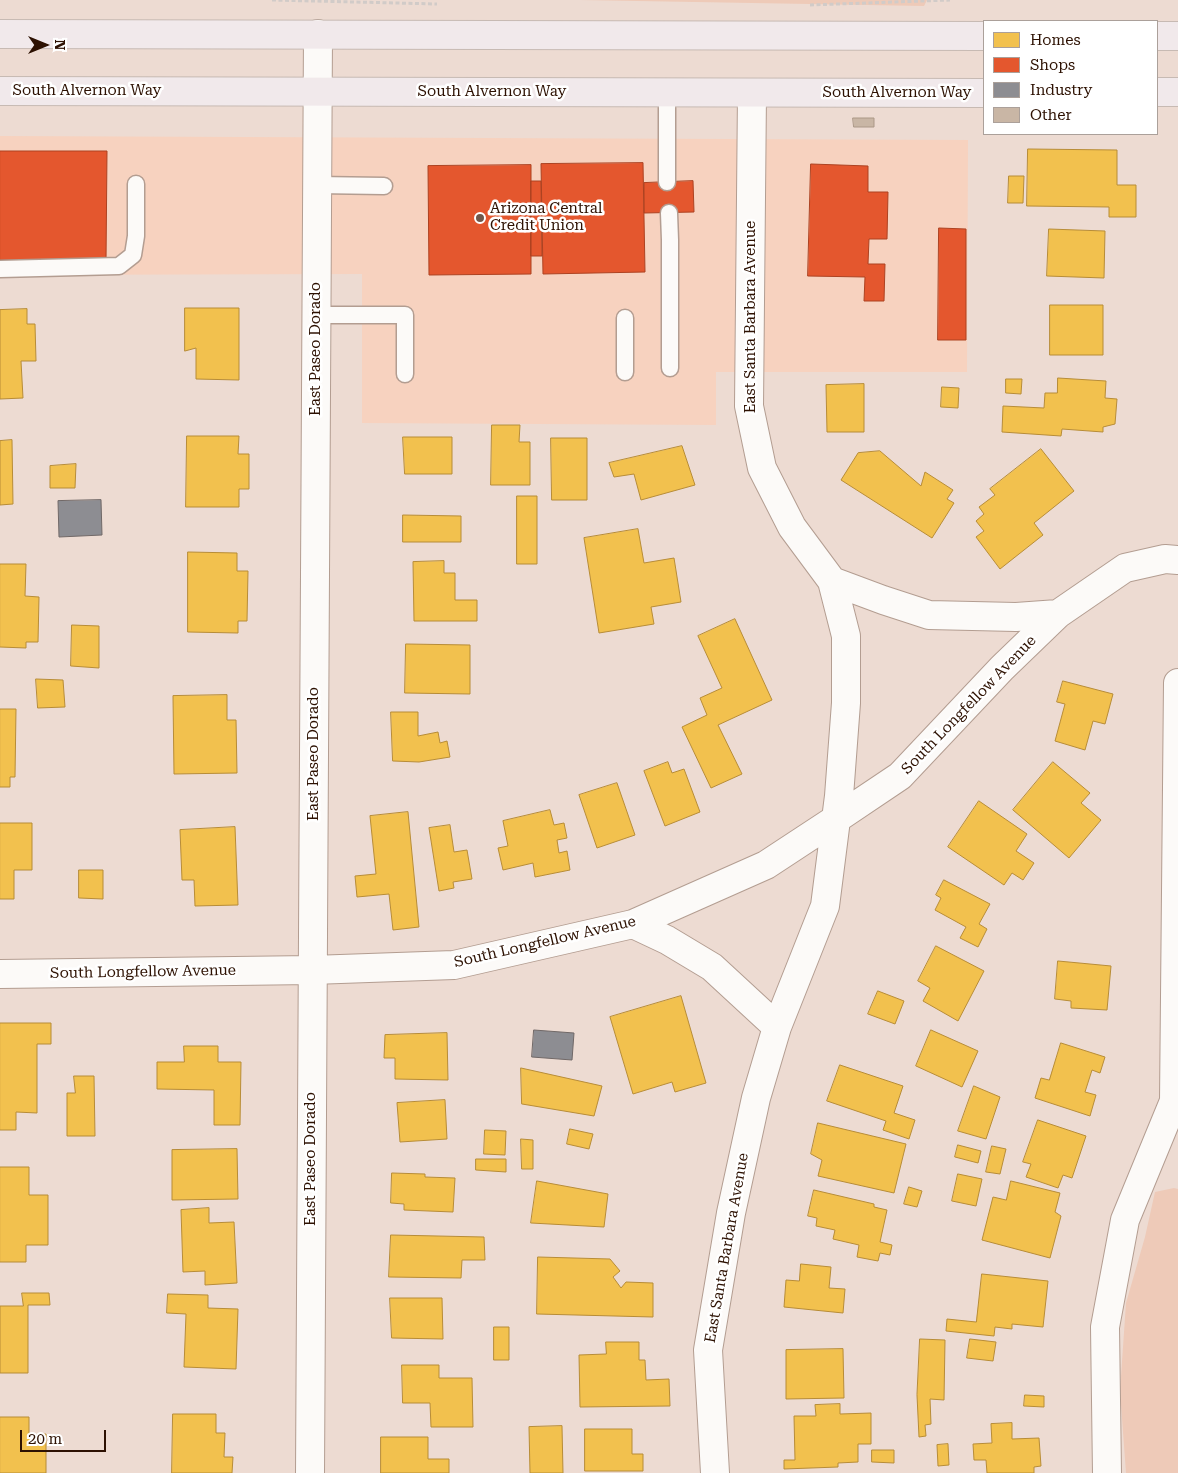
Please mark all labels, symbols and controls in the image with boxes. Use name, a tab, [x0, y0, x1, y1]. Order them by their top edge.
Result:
north arrow	[20, 20, 70, 70]
legend	[983, 20, 1158, 135]
text: Homes	[1030, 31, 1081, 49]
text: N	[52, 40, 68, 50]
text: Shops	[1030, 56, 1075, 74]
text: Industry	[1030, 81, 1092, 99]
street label: South Alvernon Way	[13, 82, 161, 100]
street label: South Alvernon Way	[418, 83, 566, 101]
street label: South Alvernon Way	[823, 84, 971, 102]
text: Other	[1030, 106, 1072, 124]
place label: Arizona Central Credit Union	[490, 200, 602, 235]
marker: Arizona Central Credit Union	[474, 212, 486, 224]
street label: East Santa Barbara Avenue	[742, 221, 760, 413]
street label: East Paseo Dorado	[307, 282, 325, 416]
street label: South Longfellow Avenue	[898, 632, 1040, 778]
street label: East Paseo Dorado	[305, 687, 323, 821]
street label: South Longfellow Avenue	[452, 912, 638, 972]
street label: South Longfellow Avenue	[50, 961, 236, 983]
street label: East Paseo Dorado	[302, 1092, 320, 1226]
street label: East Santa Barbara Avenue	[701, 1152, 753, 1344]
scale bar	[22, 1420, 109, 1452]
text: 20 m	[28, 1430, 62, 1448]

